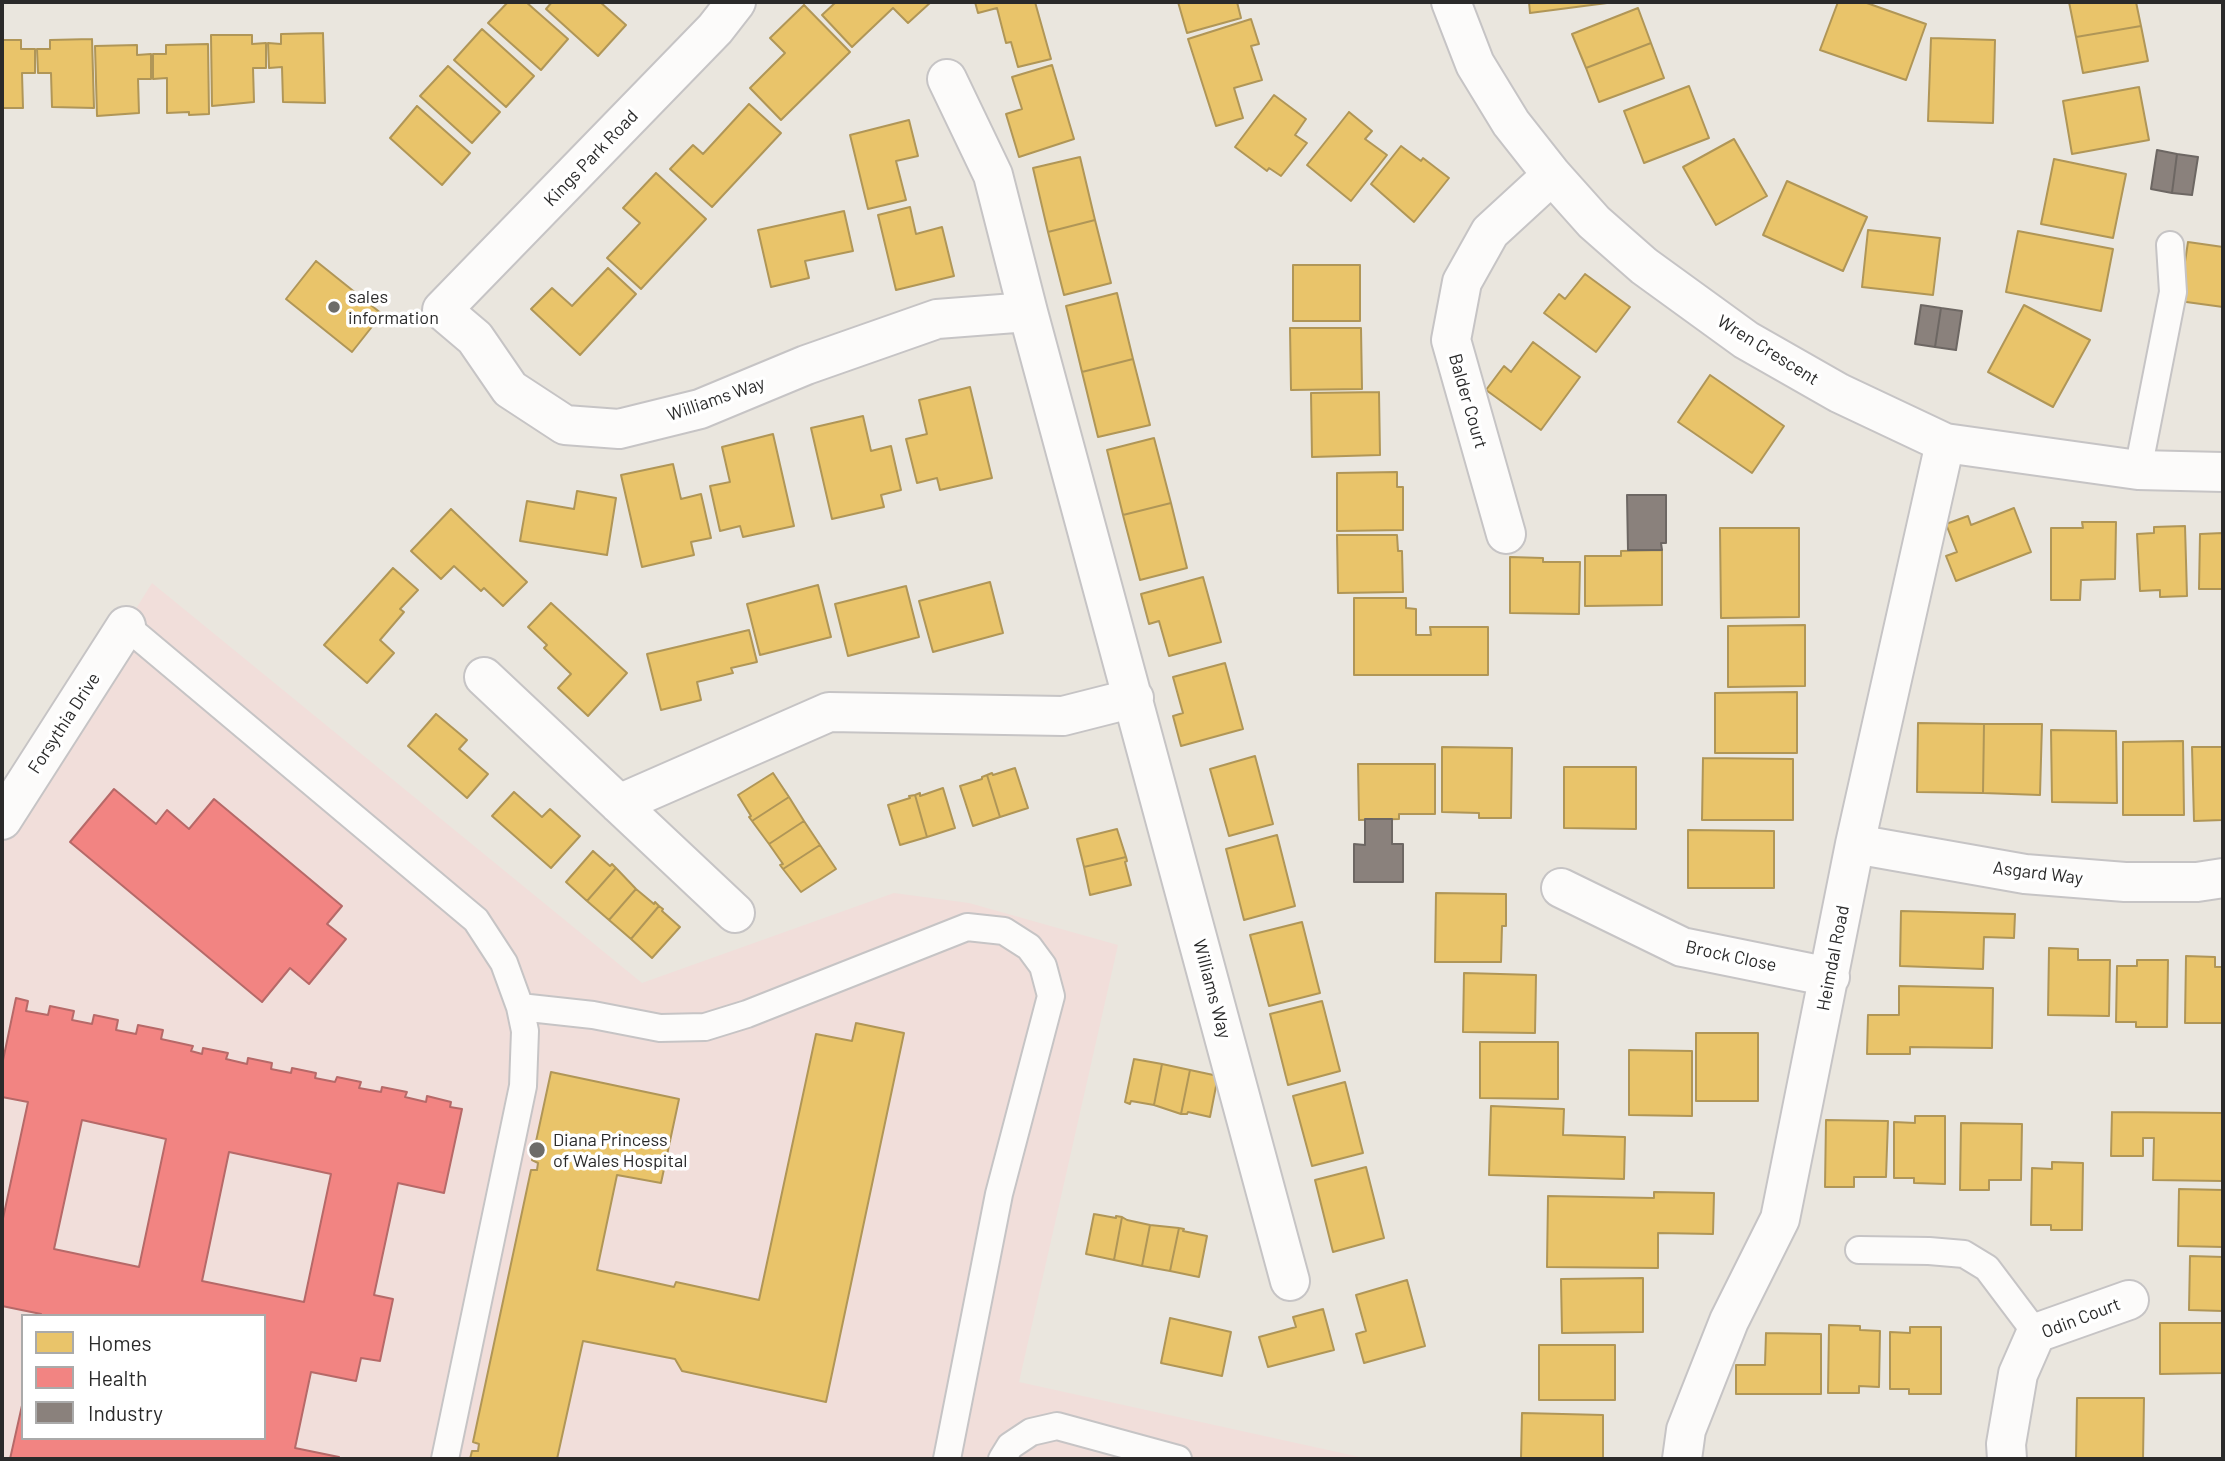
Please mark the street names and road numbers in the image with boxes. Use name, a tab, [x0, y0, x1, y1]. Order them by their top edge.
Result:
street label: Kings Park Road	[540, 105, 642, 211]
street label: Wren Crescent	[1713, 310, 1823, 390]
street label: Balder Court	[1444, 351, 1492, 451]
street label: Williams Way	[664, 372, 768, 426]
street label: Forsythia Drive	[23, 668, 105, 778]
street label: Asgard Way	[1992, 857, 2084, 889]
street label: Heimdal Road	[1812, 903, 1854, 1013]
street label: Brock Close	[1683, 936, 1779, 976]
street label: Williams Way	[1188, 937, 1236, 1041]
street label: Odin Court	[2039, 1293, 2123, 1343]

